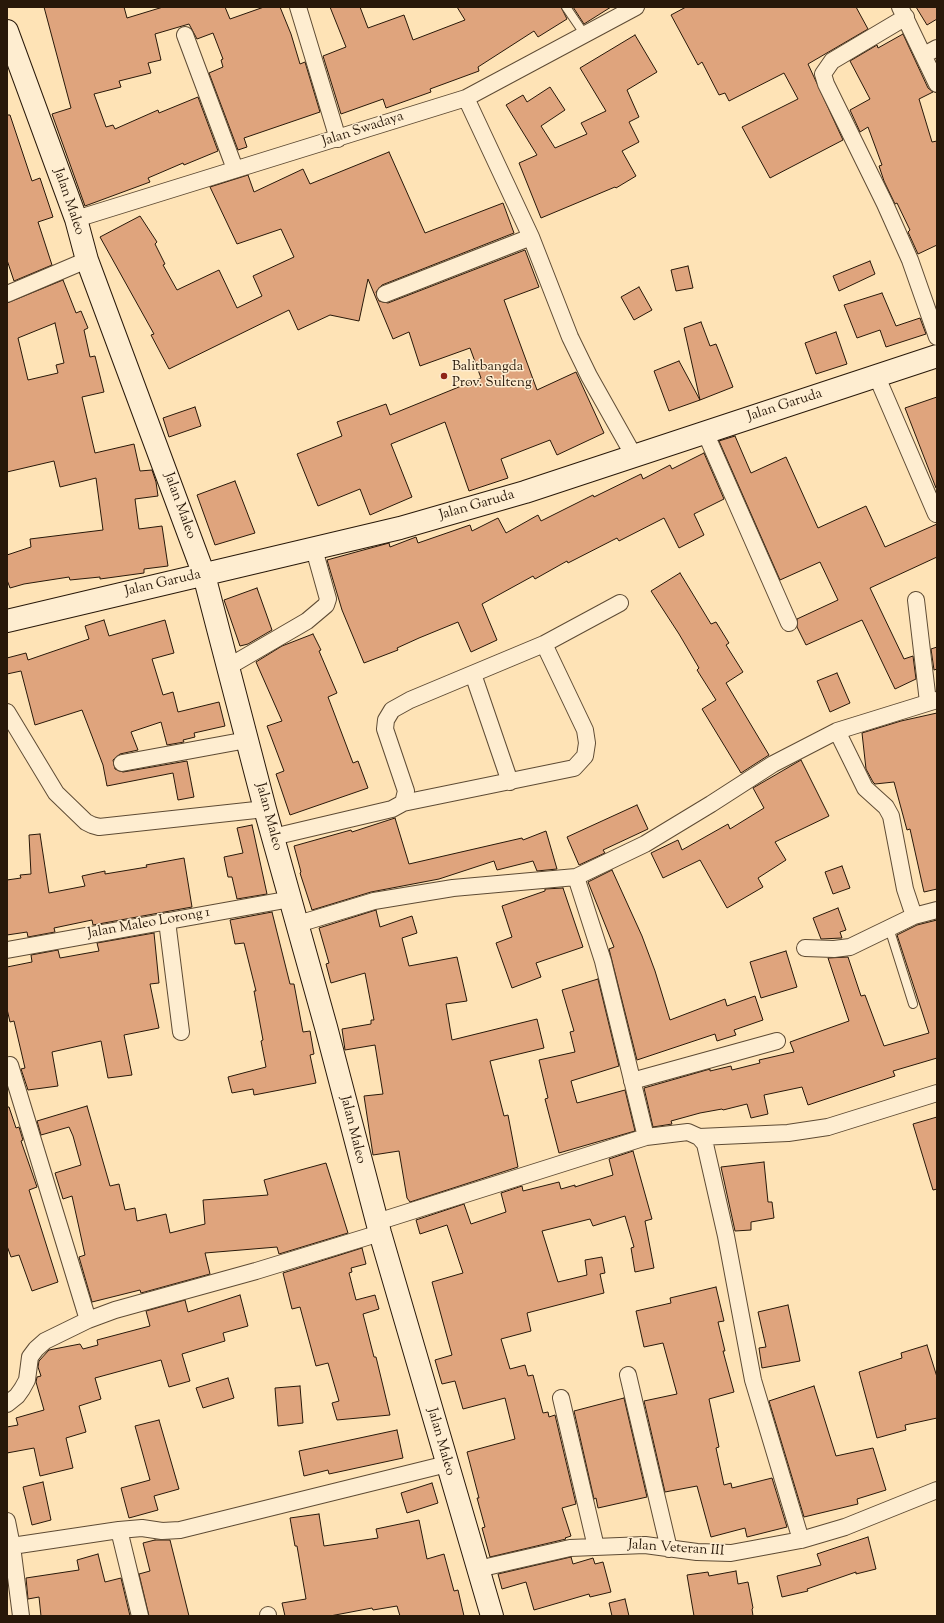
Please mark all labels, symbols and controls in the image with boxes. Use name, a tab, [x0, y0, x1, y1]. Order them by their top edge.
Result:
street label: Jalan Swadaya	[320, 109, 406, 151]
street label: Jalan Maleo	[49, 166, 87, 238]
place label: Balitbangda Prov. Sulteng	[452, 360, 532, 392]
marker: Balitbangda Prov. Sulteng	[439, 371, 449, 381]
street label: Jalan Garuda	[746, 386, 824, 426]
street label: Jalan Maleo	[159, 471, 199, 541]
street label: Jalan Garuda	[437, 487, 517, 525]
street label: Jalan Garuda	[123, 567, 203, 601]
street label: Jalan Maleo	[251, 781, 285, 853]
street label: Jalan Maleo Lorong 1	[86, 905, 212, 943]
street label: Jalan Maleo	[335, 1094, 369, 1166]
street label: Jalan Maleo	[422, 1406, 458, 1478]
street label: Jalan Veteran III	[627, 1537, 725, 1561]

